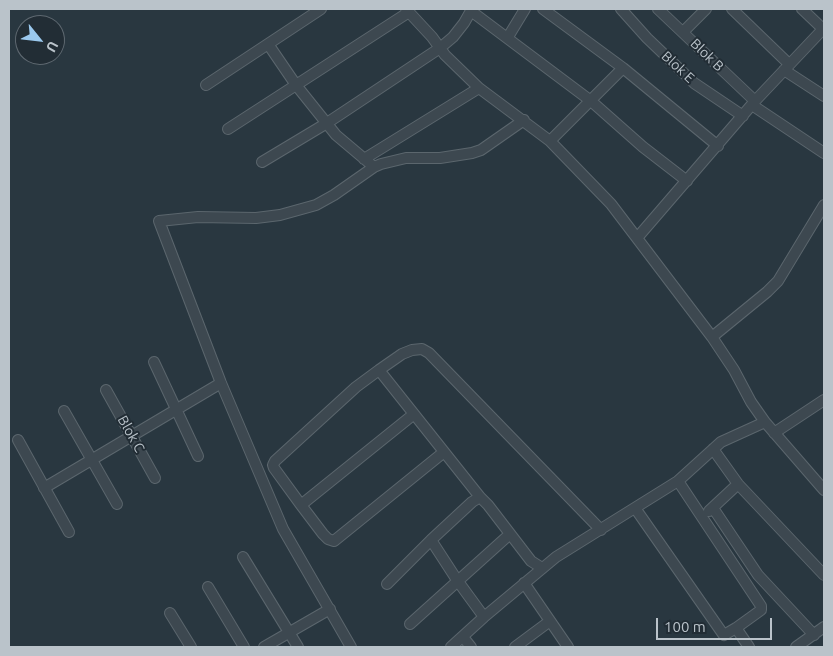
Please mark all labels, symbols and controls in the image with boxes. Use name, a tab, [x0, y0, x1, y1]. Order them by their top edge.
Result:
north arrow	[15, 15, 65, 65]
street label: Blok B	[687, 35, 727, 75]
text: U	[43, 39, 62, 55]
street label: Blok E	[658, 48, 698, 86]
street label: Blok C	[114, 413, 148, 455]
scale bar	[658, 608, 774, 640]
text: 100 m	[664, 618, 706, 635]

